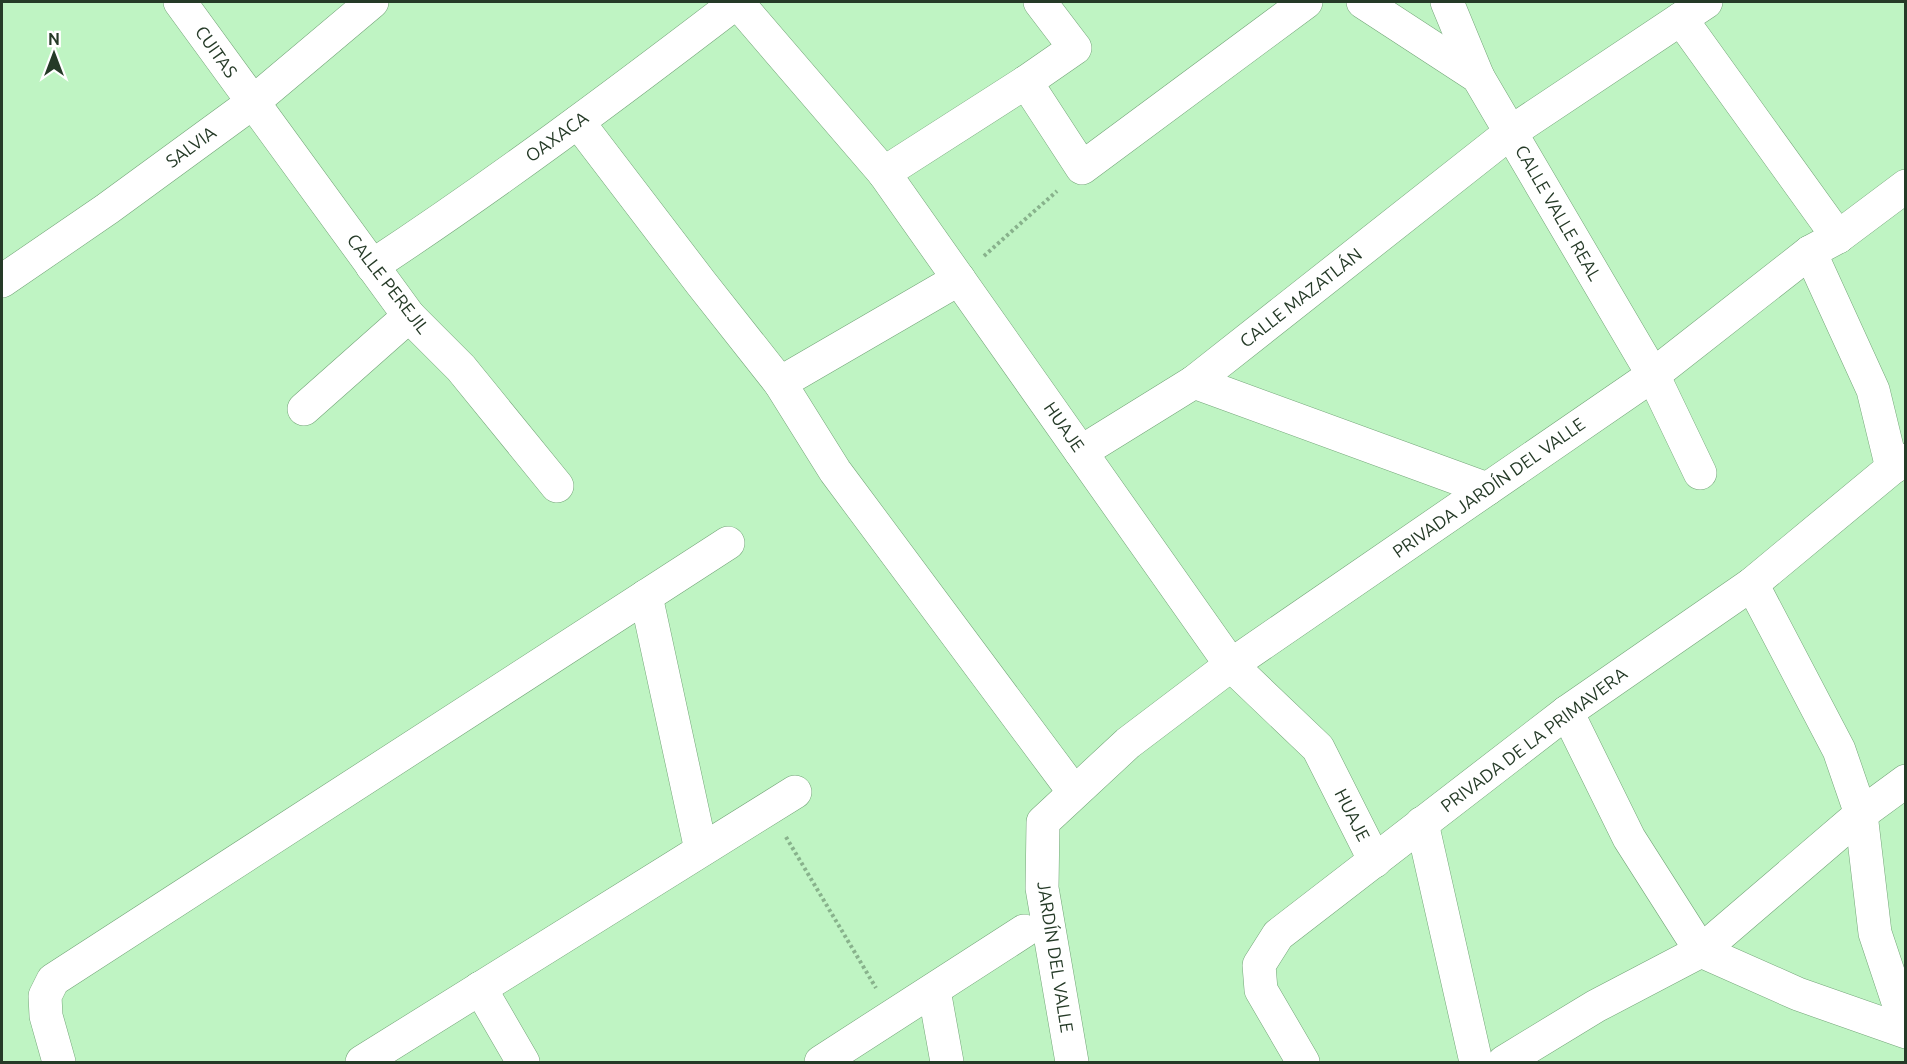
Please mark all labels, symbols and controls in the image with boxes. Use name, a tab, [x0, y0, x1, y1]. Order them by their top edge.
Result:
street label: CUITAS	[192, 22, 242, 81]
north arrow	[24, 24, 84, 84]
text: N	[48, 30, 60, 48]
street label: OAXACA	[521, 107, 592, 166]
street label: SALVIA	[162, 121, 219, 171]
street label: CALLE VALLE REAL	[1512, 141, 1606, 284]
street label: CALLE PEREJIL	[344, 230, 434, 337]
street label: CALLE MAZATLÁN	[1235, 243, 1365, 351]
street label: HUAJE	[1041, 398, 1089, 455]
street label: PRIVADA JARDÍN DEL VALLE	[1388, 412, 1588, 561]
street label: PRIVADA DE LA PRIMAVERA	[1437, 663, 1631, 816]
street label: HUAJE	[1331, 785, 1375, 844]
street label: JARDÍN DEL VALLE	[1034, 880, 1079, 1034]

